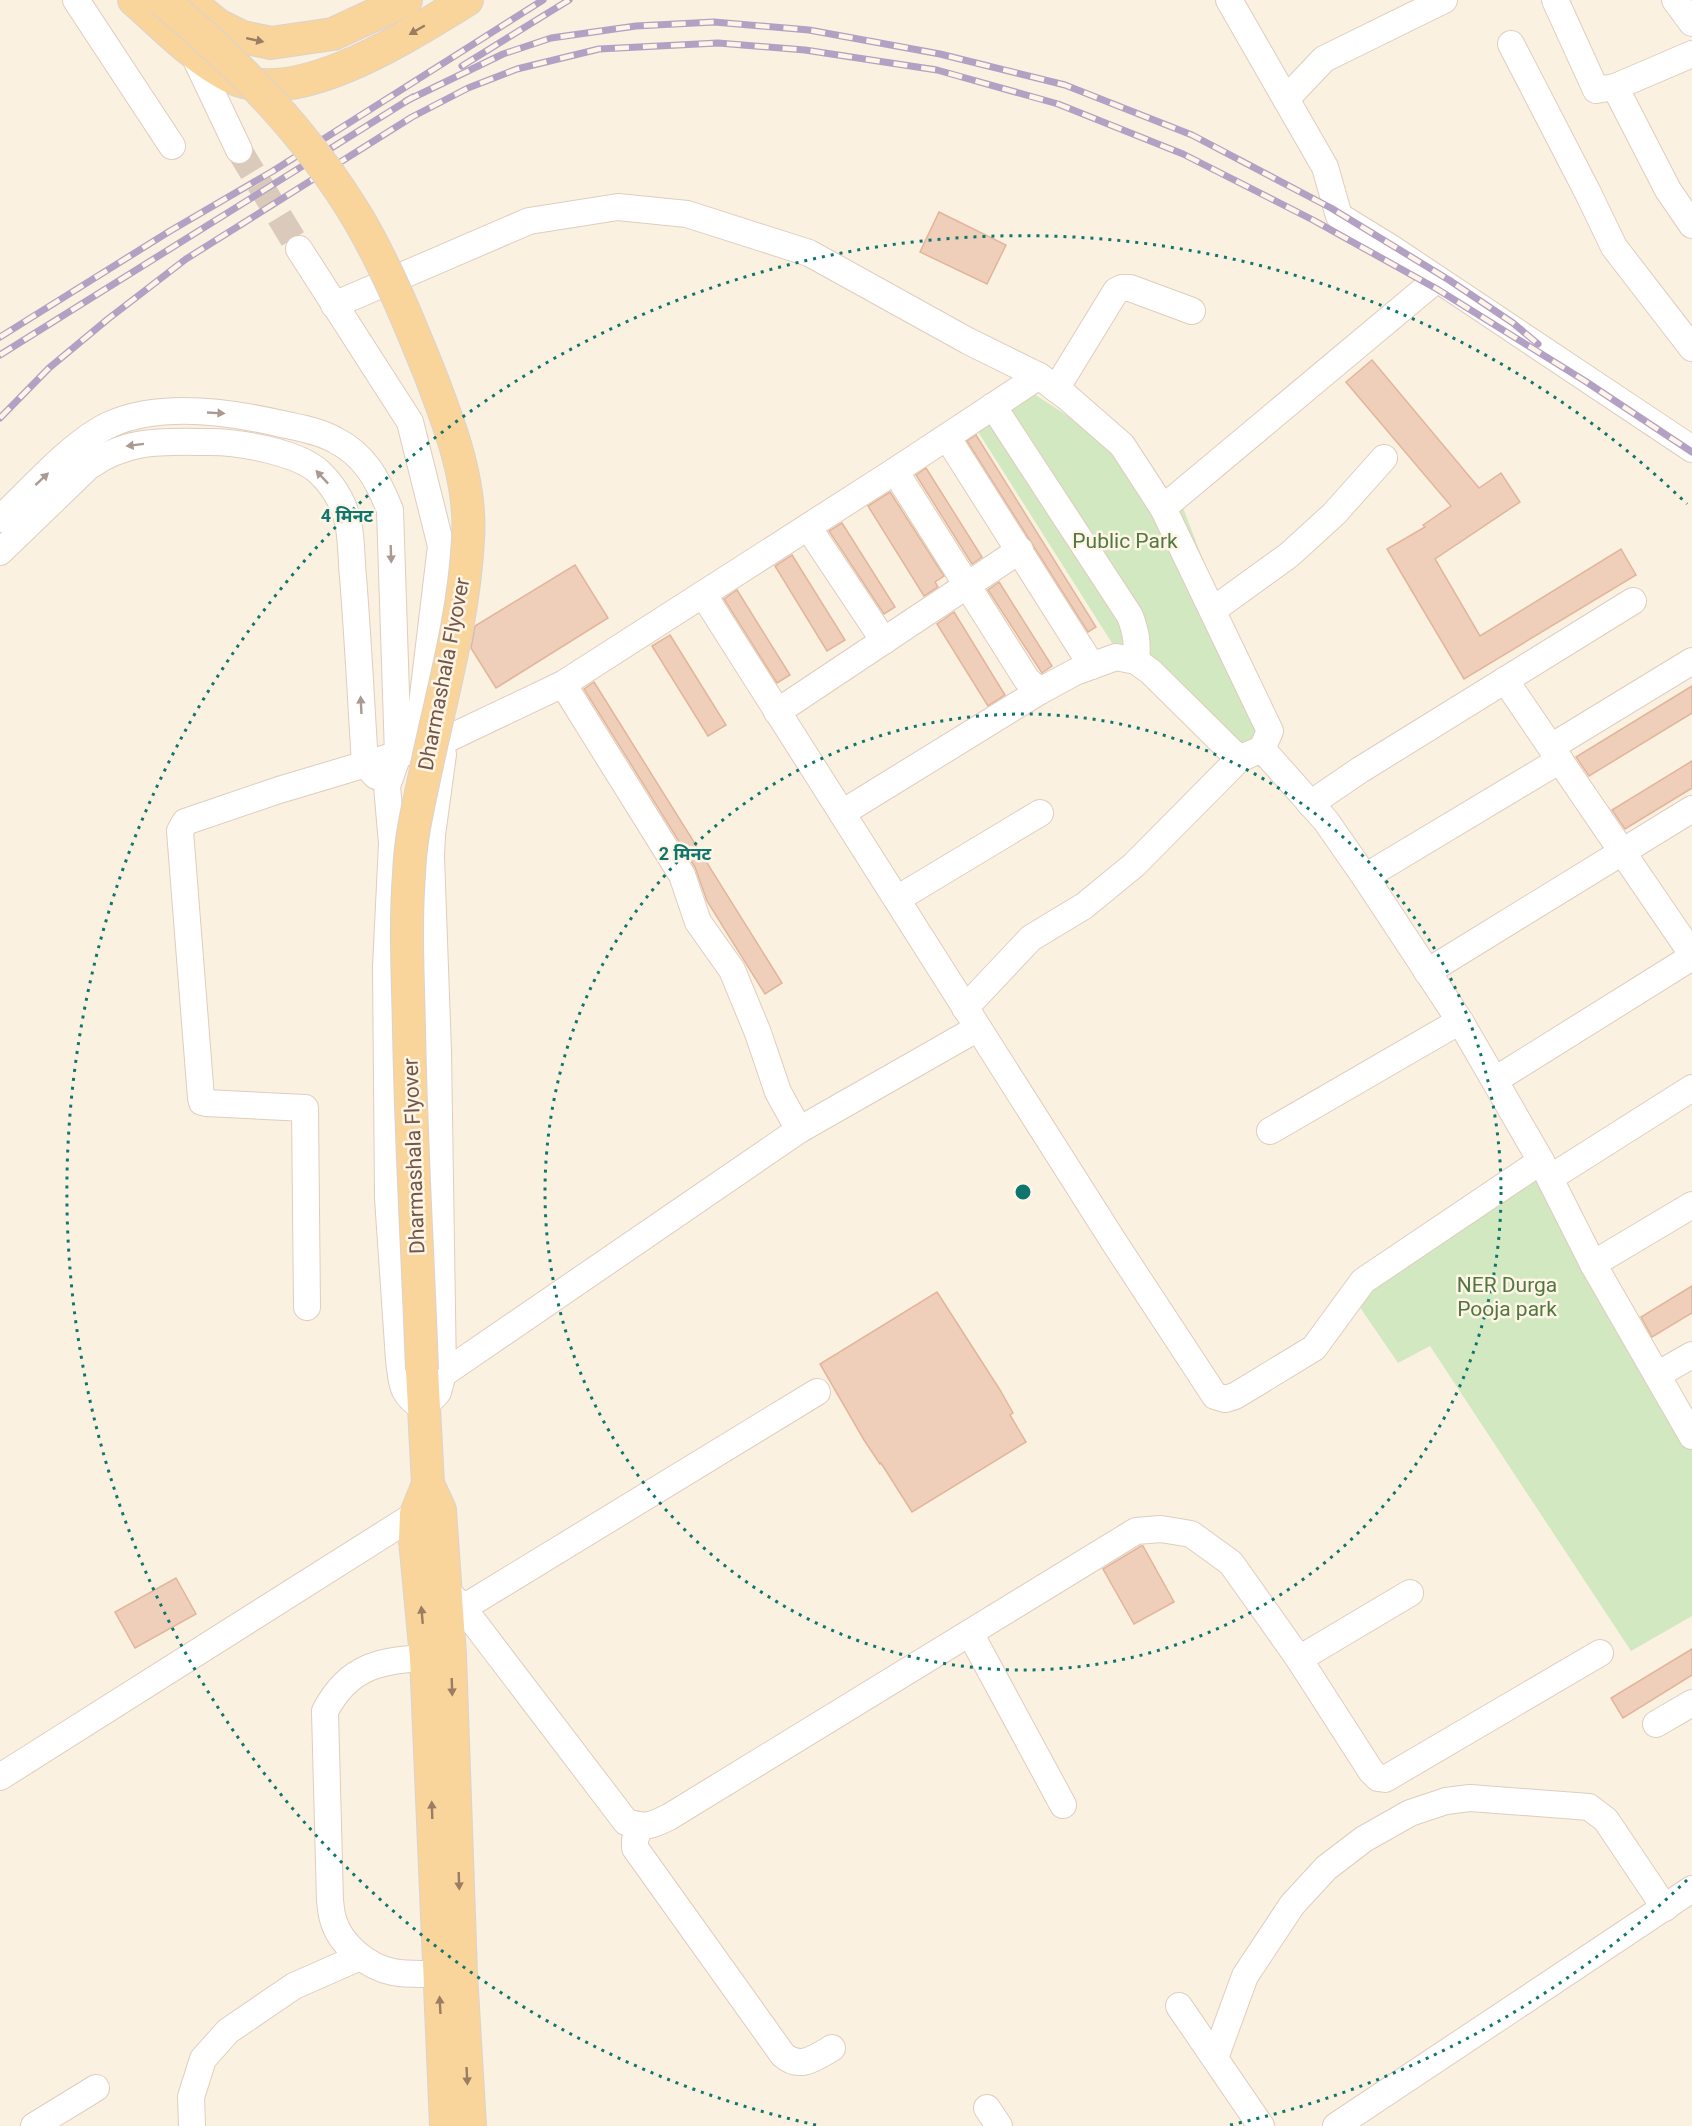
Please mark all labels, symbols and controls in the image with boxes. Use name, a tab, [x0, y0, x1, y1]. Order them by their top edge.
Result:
one-way arrow	[408, 25, 425, 35]
one-way arrow	[246, 35, 264, 45]
one-way arrow	[207, 409, 226, 418]
one-way arrow	[126, 441, 145, 450]
one-way arrow	[315, 469, 329, 484]
one-way arrow	[35, 472, 49, 486]
text: 4 मिनट	[321, 505, 374, 526]
park label: Public Park	[1072, 529, 1178, 553]
one-way arrow	[386, 545, 396, 564]
street label: Dharmashala Flyover	[414, 576, 474, 772]
one-way arrow	[356, 696, 366, 715]
text: 2 मिनट	[659, 843, 712, 864]
street label: Dharmashala Flyover	[399, 1058, 429, 1254]
centre of rings	[1013, 1182, 1033, 1202]
park label: NER Durga Pooja park	[1457, 1273, 1557, 1321]
one-way arrow	[417, 1606, 427, 1625]
one-way arrow	[447, 1677, 456, 1696]
one-way arrow	[427, 1800, 436, 1819]
one-way arrow	[454, 1872, 464, 1891]
one-way arrow	[435, 1995, 444, 2014]
one-way arrow	[463, 2067, 472, 2086]

